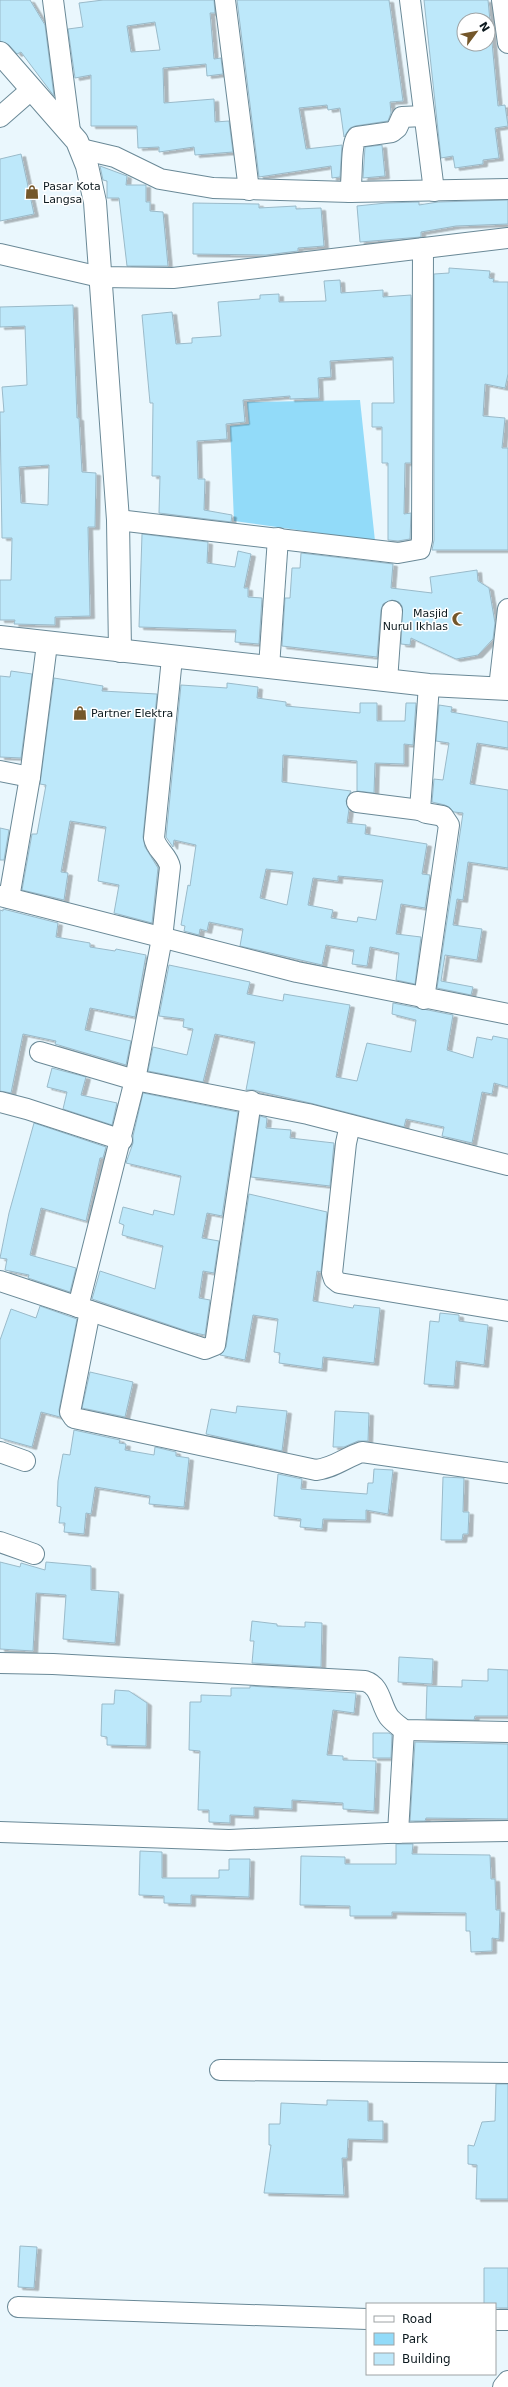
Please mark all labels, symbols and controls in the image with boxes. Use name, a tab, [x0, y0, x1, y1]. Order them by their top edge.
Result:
north arrow	[456, 12, 496, 52]
text: N	[476, 20, 492, 34]
place label: Pasar Kota Langsa	[43, 180, 101, 206]
shop icon: Pasar Kota Langsa	[24, 184, 40, 200]
place label: Masjid Nurul Ikhlas	[383, 607, 448, 633]
mosque icon: Masjid Nurul Ikhlas	[451, 611, 467, 627]
shop icon: Partner Elektra	[72, 705, 88, 721]
place label: Partner Elektra	[91, 707, 173, 720]
legend	[366, 2303, 496, 2375]
text: Road	[402, 2312, 432, 2326]
text: Park	[402, 2332, 428, 2346]
text: Building	[402, 2352, 451, 2366]

